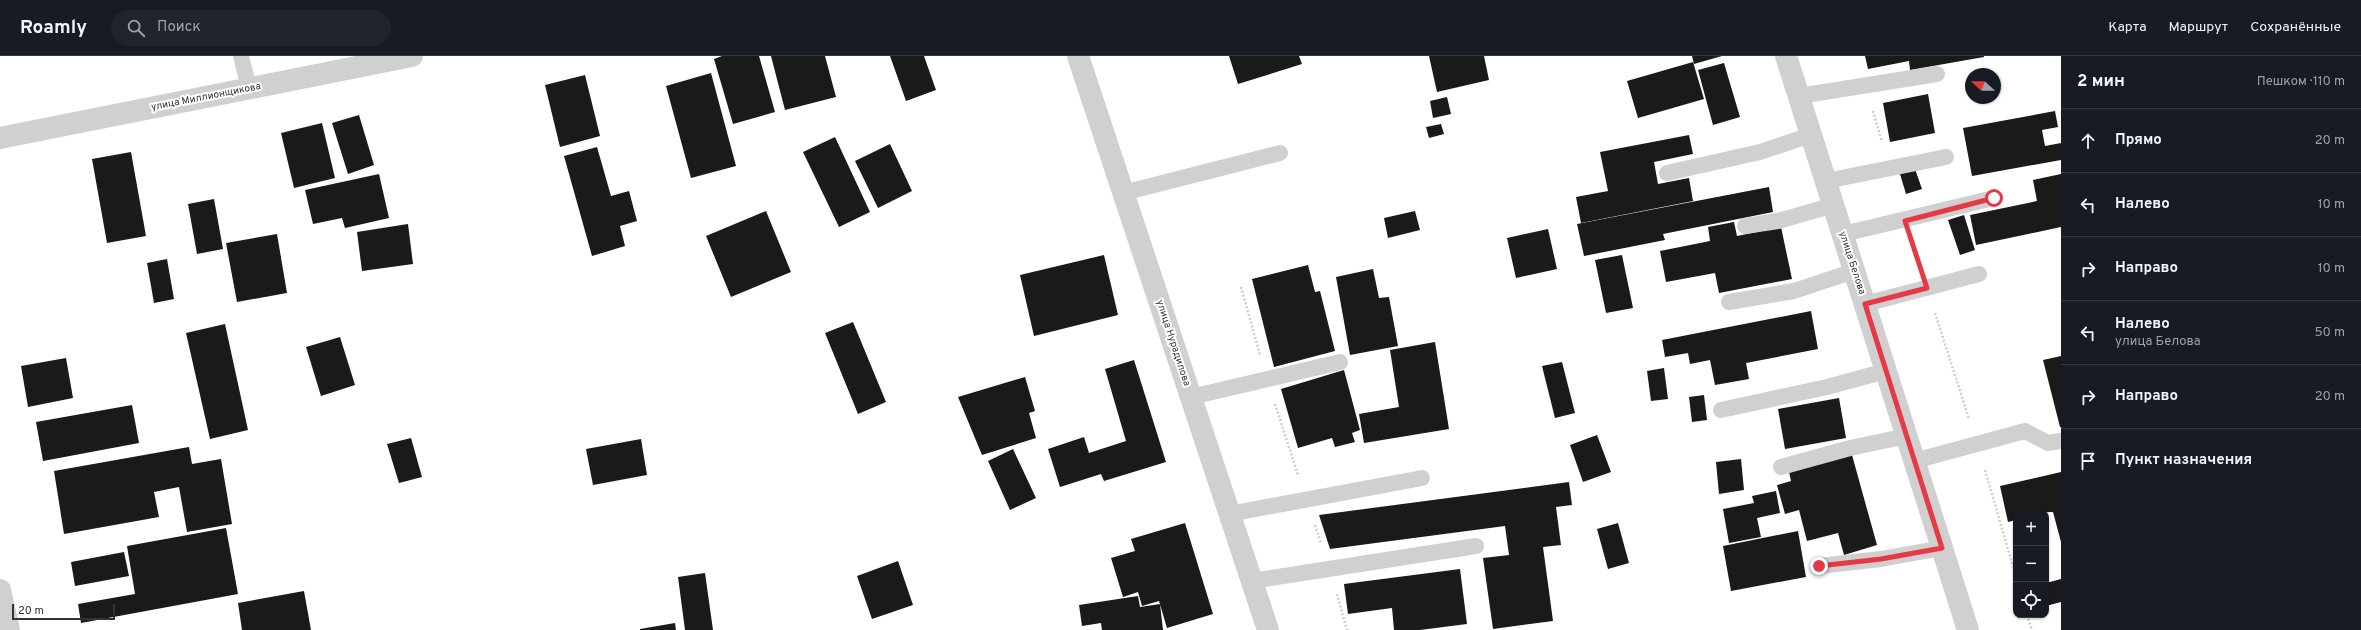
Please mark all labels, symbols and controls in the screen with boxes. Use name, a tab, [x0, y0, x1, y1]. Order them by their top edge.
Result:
search box	[111, 10, 391, 46]
text: Roamly	[20, 16, 87, 40]
icon: search	[125, 17, 147, 39]
text: Поиск	[157, 18, 201, 37]
text: Карта	[2108, 19, 2147, 36]
text: Маршрут	[2169, 19, 2228, 36]
text: Сохранённые	[2250, 19, 2341, 36]
north arrow	[1965, 68, 2001, 104]
text: 2 мин	[2077, 71, 2125, 93]
text: Пешком · 110 m	[2257, 74, 2345, 90]
street label: улица Миллионщикова	[150, 80, 262, 114]
icon: ahead	[2077, 130, 2099, 152]
text: Прямо	[2115, 131, 2162, 150]
text: 20 m	[2315, 133, 2345, 149]
route start	[1985, 189, 2003, 207]
icon: left	[2077, 194, 2099, 216]
text: Налево	[2115, 195, 2170, 214]
text: 10 m	[2318, 197, 2345, 213]
street label: улица Белова	[1836, 230, 1868, 296]
icon: right	[2077, 258, 2099, 280]
text: Направо	[2115, 259, 2178, 278]
text: 10 m	[2318, 261, 2345, 277]
street label: улица Нурадилова	[1153, 298, 1193, 388]
text: Налево	[2115, 315, 2170, 334]
icon: left	[2077, 322, 2099, 344]
text: 50 m	[2315, 325, 2345, 341]
text: улица Белова	[2115, 334, 2201, 350]
icon: right	[2077, 386, 2099, 408]
text: Направо	[2115, 387, 2178, 406]
text: 20 m	[2315, 389, 2345, 405]
icon: arrive	[2077, 450, 2099, 472]
text: Пункт назначения	[2115, 451, 2252, 470]
map controls	[2013, 510, 2049, 618]
button: +	[2013, 510, 2049, 546]
button: −	[2013, 546, 2049, 582]
route end	[1810, 557, 1828, 575]
button: locate	[2013, 582, 2049, 618]
scale bar	[12, 602, 115, 621]
text: 20 m	[18, 604, 44, 618]

